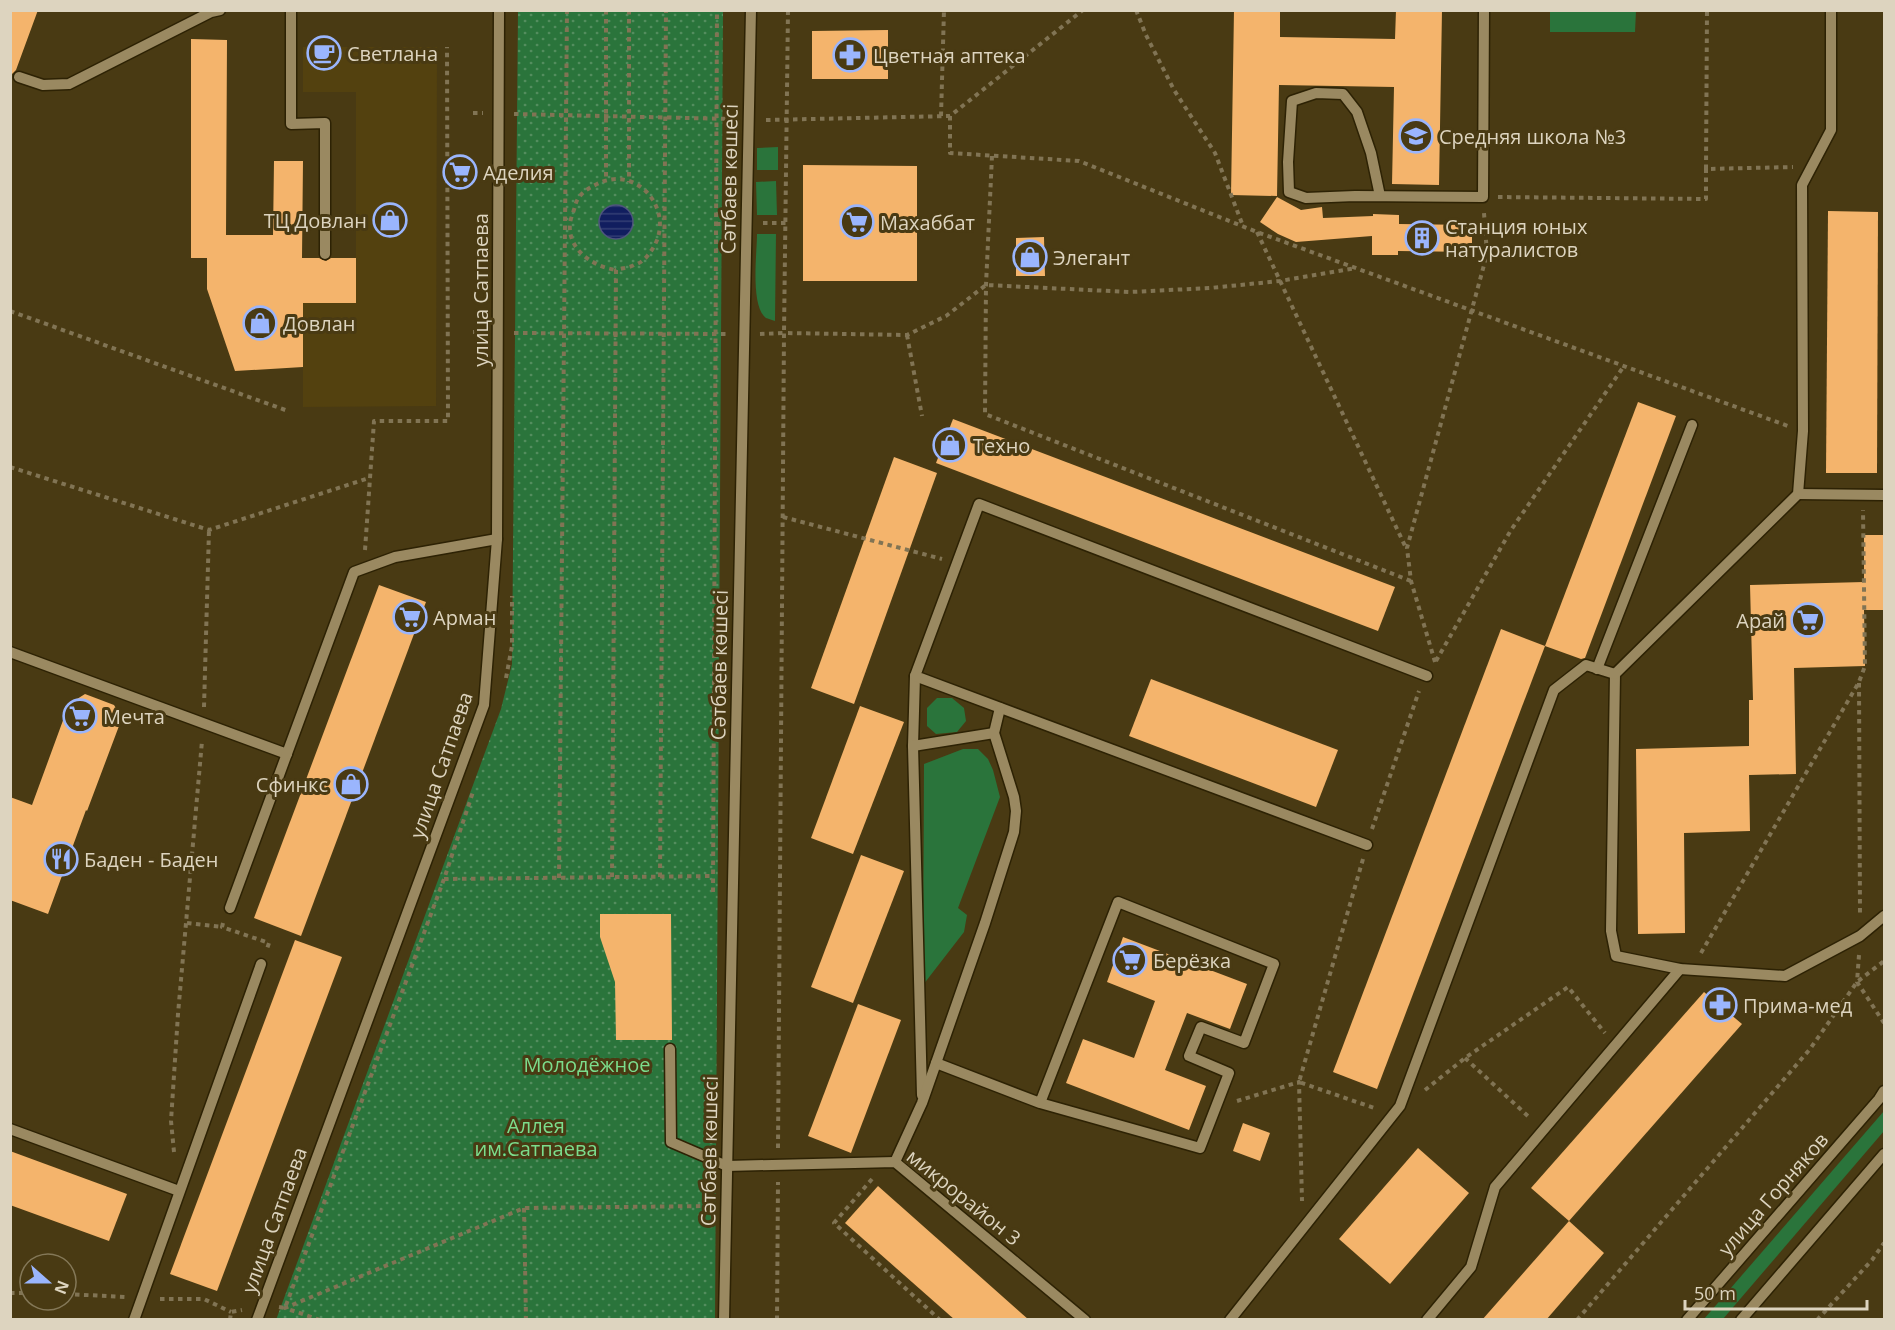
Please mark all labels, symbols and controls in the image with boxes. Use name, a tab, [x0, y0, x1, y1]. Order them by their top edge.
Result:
cafe icon: Светлана	[306, 35, 342, 71]
pharmacy icon: Цветная аптека	[832, 37, 868, 73]
place label: Светлана	[347, 40, 438, 67]
place label: Цветная аптека	[873, 42, 1026, 69]
street label: Сәтбаев көшесі	[714, 104, 744, 254]
school or university icon: Средняя школа №3	[1398, 118, 1434, 154]
place label: Средняя школа №3	[1439, 123, 1626, 150]
supermarket icon: Аделия	[442, 154, 478, 190]
place label: Аделия	[483, 159, 554, 186]
shop icon: ТЦ Довлан	[372, 202, 408, 238]
supermarket icon: Махаббат	[839, 204, 875, 240]
place label: ТЦ Довлан	[264, 207, 367, 234]
place label: Махаббат	[880, 209, 975, 236]
street label: улица Сатпаева	[467, 213, 494, 367]
place label: Станция юных натуралистов	[1445, 213, 1588, 263]
building icon: Станция юных натуралистов	[1404, 220, 1440, 256]
shop icon: Элегант	[1012, 239, 1048, 275]
place label: Элегант	[1053, 244, 1130, 271]
shop icon: Довлан	[242, 305, 278, 341]
place label: Довлан	[283, 310, 355, 337]
shop icon: Техно	[932, 427, 968, 463]
place label: Техно	[973, 432, 1030, 459]
street label: Сәтбаев көшесі	[704, 590, 734, 740]
supermarket icon: Арман	[392, 599, 428, 635]
supermarket icon: Арай	[1790, 602, 1826, 638]
place label: Арман	[433, 604, 496, 631]
place label: Арай	[1736, 607, 1785, 634]
street label: улица Сатпаева	[403, 688, 479, 842]
supermarket icon: Мечта	[62, 698, 98, 734]
place label: Мечта	[103, 703, 165, 730]
shop icon: Сфинкс	[333, 766, 369, 802]
place label: Сфинкс	[256, 771, 328, 798]
restaurant icon: Баден - Баден	[43, 841, 79, 877]
place label: Баден - Баден	[84, 846, 218, 873]
supermarket icon: Берёзка	[1112, 942, 1148, 978]
place label: Берёзка	[1153, 947, 1231, 974]
pharmacy icon: Прима-мед	[1702, 987, 1738, 1023]
place label: Прима-мед	[1743, 992, 1853, 1019]
park label: Молодёжное	[524, 1051, 650, 1078]
street label: Сәтбаев көшесі	[694, 1076, 724, 1226]
park label: Аллея им.Сатпаева	[474, 1112, 598, 1162]
street label: улица Горняков	[1712, 1127, 1834, 1261]
street label: улица Сатпаева	[235, 1143, 313, 1297]
street label: микрорайон 3	[901, 1143, 1027, 1251]
north arrow	[18, 1252, 78, 1312]
scale bar	[1685, 1273, 1866, 1311]
text: N	[49, 1277, 75, 1297]
text: 50 m	[1694, 1281, 1736, 1305]

